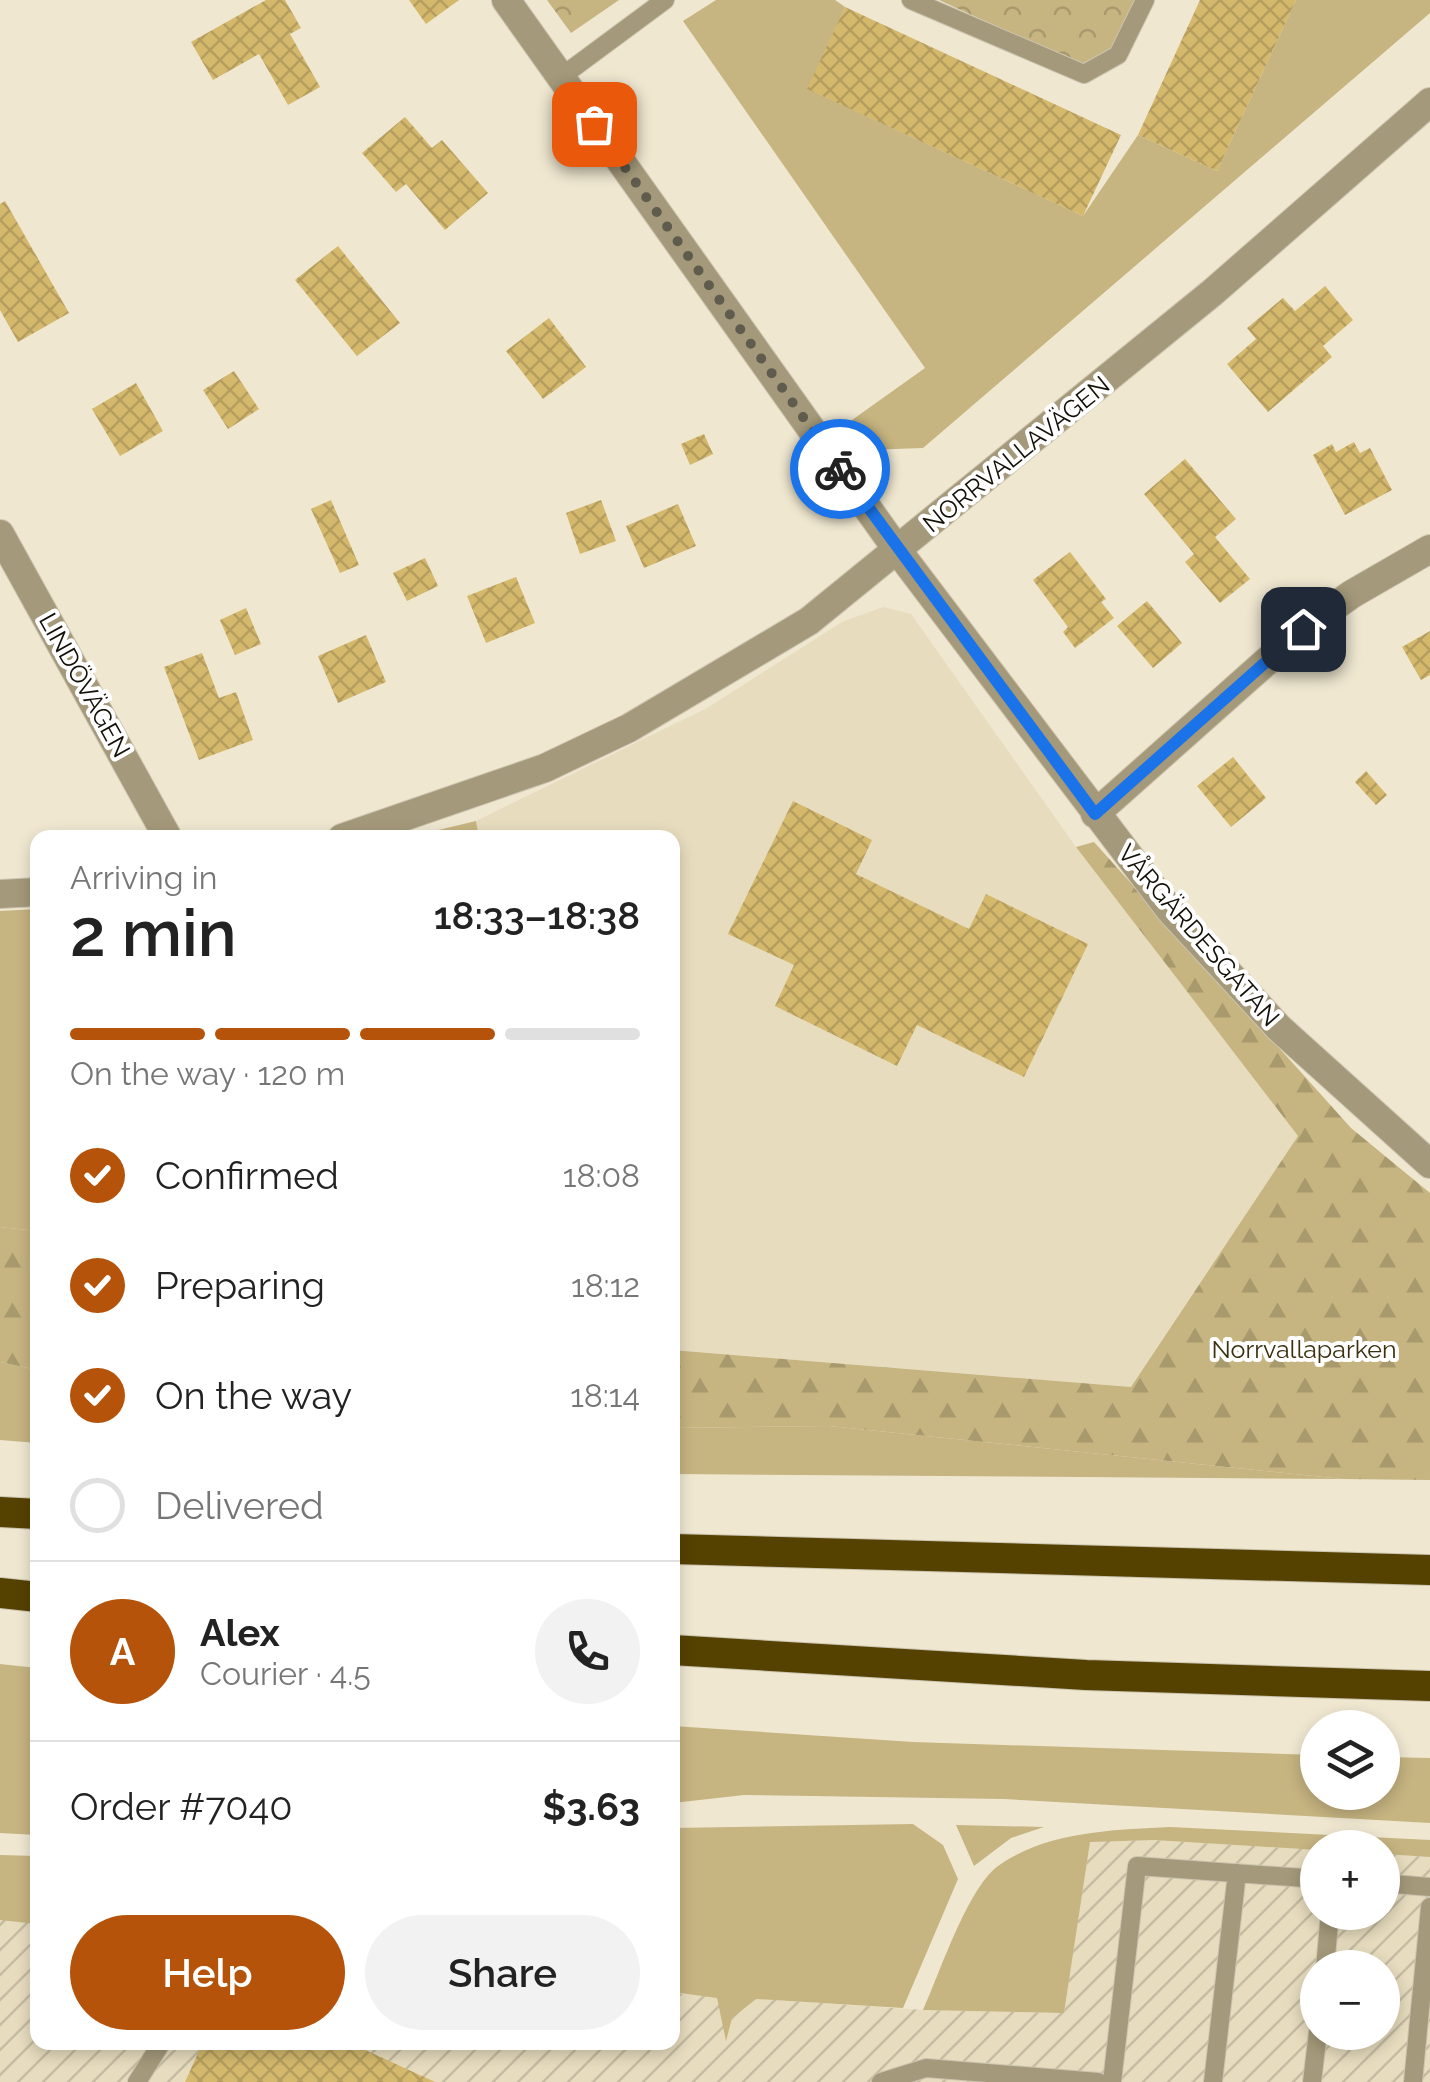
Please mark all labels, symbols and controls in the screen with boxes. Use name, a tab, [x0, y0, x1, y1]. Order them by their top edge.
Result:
pin	[552, 82, 637, 167]
icon: bag	[567, 97, 622, 152]
street label: NORRVALLAVÄGEN	[917, 370, 1115, 538]
courier	[790, 419, 890, 519]
icon: bike	[813, 442, 868, 497]
pin	[1261, 587, 1346, 672]
icon: home	[1276, 602, 1331, 657]
street label: LINDÖVÄGEN	[33, 608, 137, 762]
street label: VÅRGÄRDESGATAN	[1112, 838, 1286, 1032]
text: Arriving in	[70, 859, 217, 896]
text: 18:33–18:38	[434, 893, 640, 938]
text: 2 min	[70, 895, 237, 971]
text: On the way · 120 m	[70, 1055, 345, 1092]
icon: check	[70, 1148, 125, 1203]
text: Confirmed	[155, 1153, 339, 1198]
text: 18:08	[563, 1157, 640, 1194]
icon: check	[70, 1258, 125, 1313]
text: Preparing	[155, 1263, 325, 1308]
text: 18:12	[571, 1267, 640, 1304]
park label: Norrvallaparken	[1211, 1334, 1397, 1364]
icon: check	[70, 1368, 125, 1423]
text: On the way	[155, 1373, 352, 1418]
text: 18:14	[570, 1377, 640, 1414]
text: Delivered	[155, 1483, 324, 1528]
button: phone	[535, 1599, 640, 1704]
text: Alex	[200, 1610, 280, 1655]
text: A	[110, 1629, 135, 1674]
text: Courier · 4.5	[200, 1655, 371, 1692]
map controls	[1300, 1710, 1400, 2050]
button: layers	[1300, 1710, 1400, 1810]
text: Order #7040	[70, 1784, 293, 1829]
text: $3.63	[542, 1784, 640, 1829]
button: +	[1300, 1830, 1400, 1930]
button: Help	[70, 1915, 345, 2030]
button: Share	[365, 1915, 640, 2030]
button: −	[1300, 1950, 1400, 2050]

